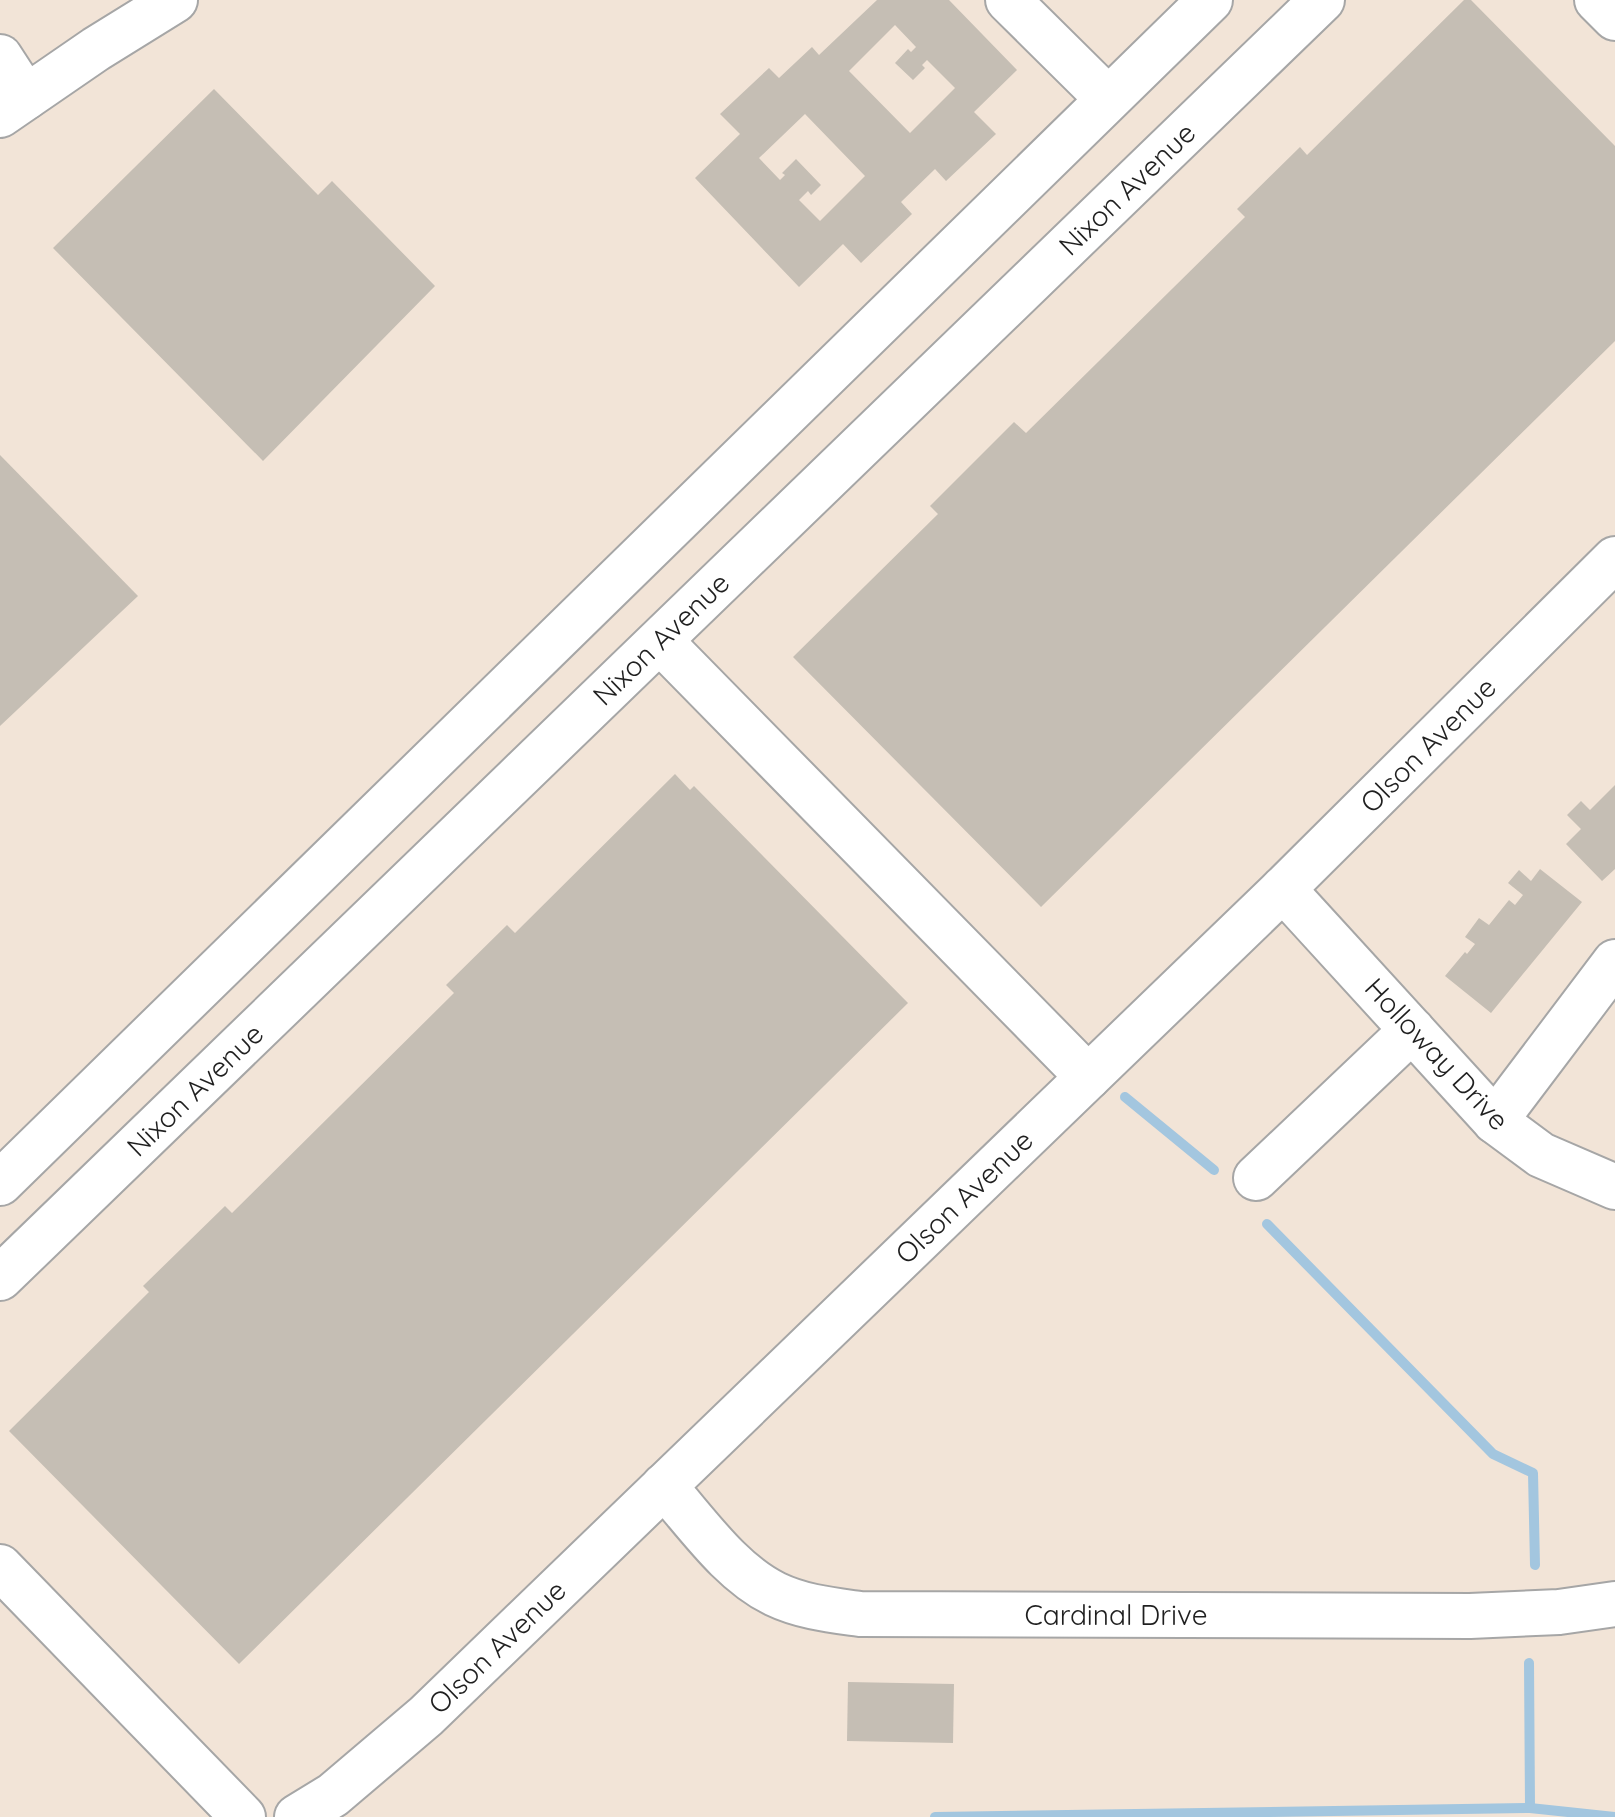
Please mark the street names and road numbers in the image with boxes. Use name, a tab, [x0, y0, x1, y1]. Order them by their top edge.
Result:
street label: Nixon Avenue	[1051, 115, 1202, 262]
street label: Nixon Avenue	[585, 565, 736, 712]
street label: Olson Avenue	[1353, 670, 1503, 820]
street label: Holloway Drive	[1358, 970, 1517, 1137]
street label: Nixon Avenue	[119, 1016, 270, 1163]
street label: Olson Avenue	[888, 1122, 1040, 1271]
street label: Olson Avenue	[421, 1572, 573, 1721]
street label: Cardinal Drive	[1024, 1597, 1208, 1632]

